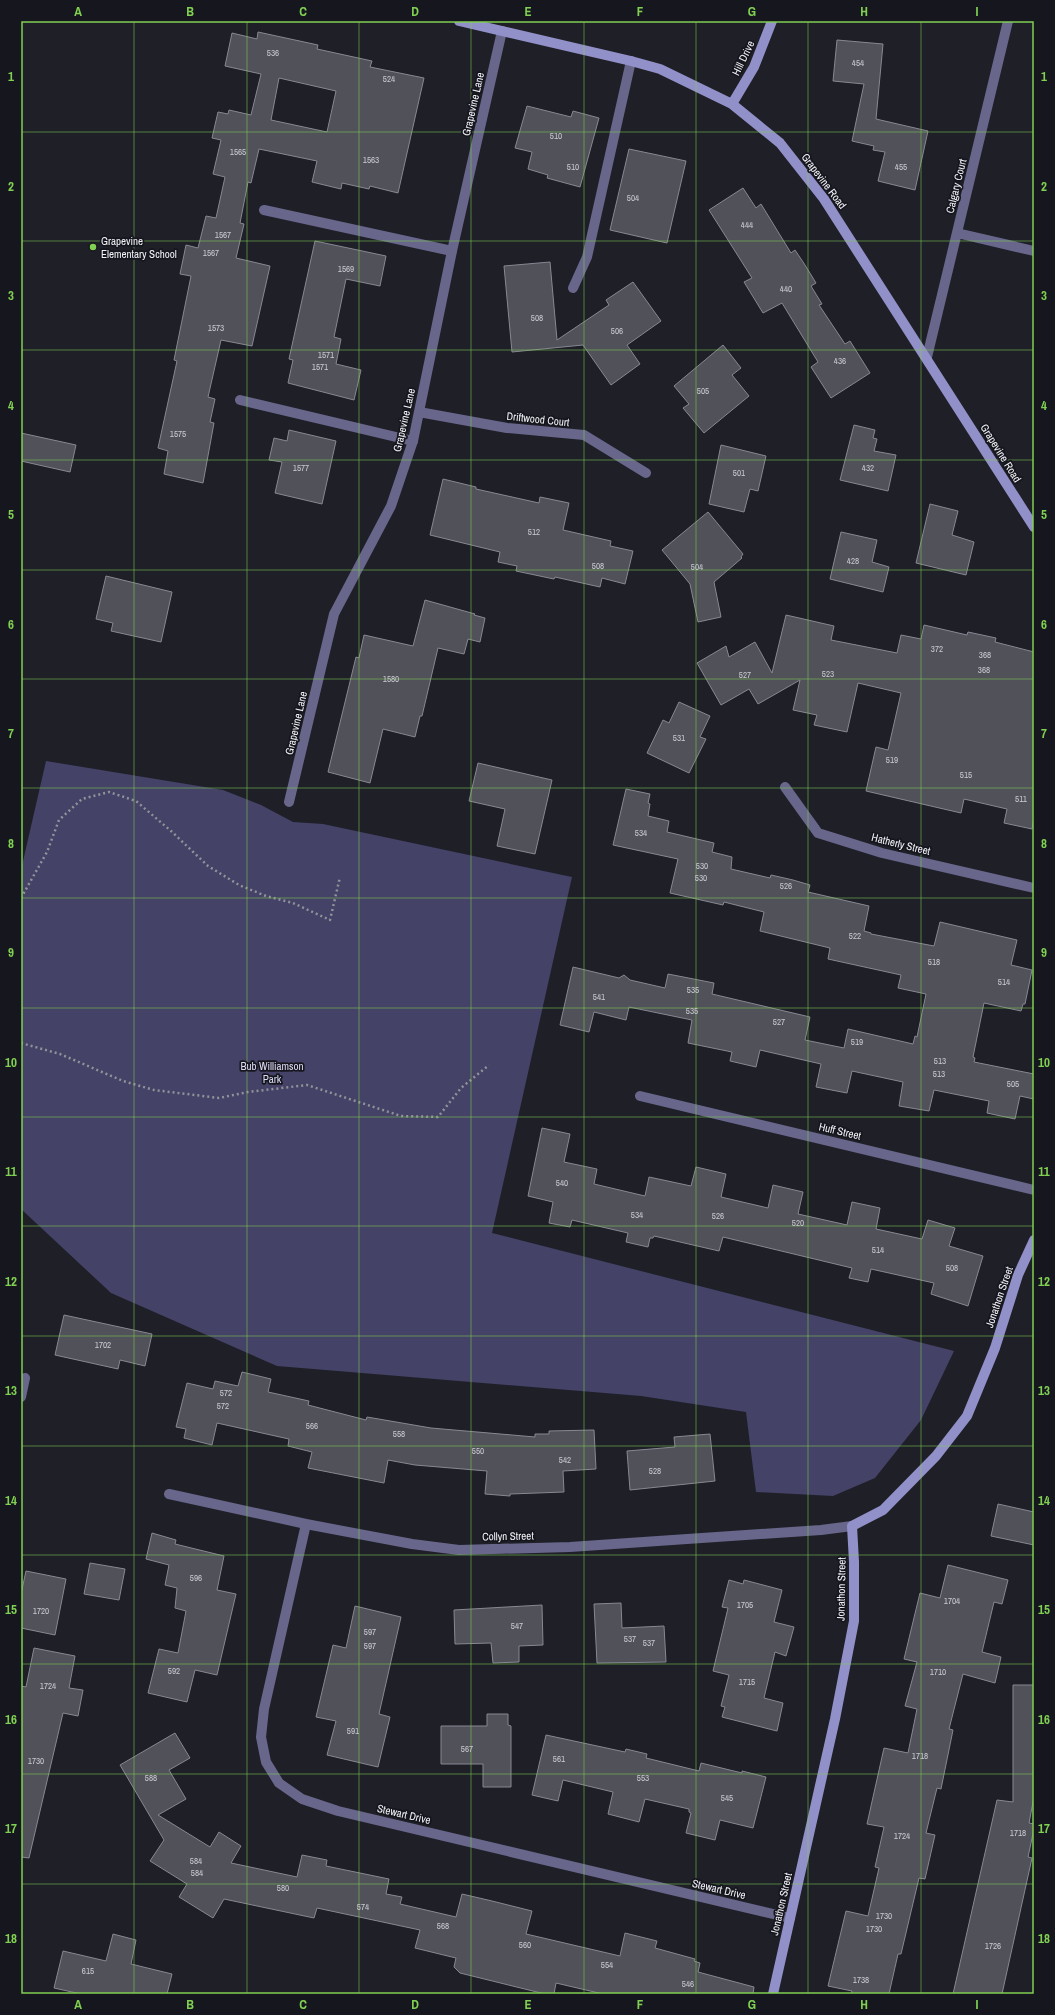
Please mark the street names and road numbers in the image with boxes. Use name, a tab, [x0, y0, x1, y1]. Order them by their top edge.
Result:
street label: Hill Drive	[729, 38, 757, 78]
street label: Grapevine Lane	[459, 71, 487, 137]
street label: Grapevine Road	[798, 150, 850, 212]
street label: Calgary Court	[942, 157, 970, 215]
street label: Grapevine Lane	[390, 387, 418, 453]
street label: Driftwood Court	[506, 409, 571, 429]
street label: Grapevine Road	[978, 421, 1024, 485]
street label: Grapevine Lane	[282, 690, 310, 756]
street label: Hatherly Street	[870, 830, 932, 858]
street label: Huff Street	[817, 1119, 863, 1143]
street label: Jonathon Street	[982, 1264, 1016, 1329]
street label: Collyn Street	[482, 1529, 534, 1543]
street label: Jonathon Street	[833, 1557, 849, 1621]
street label: Stewart Drive	[376, 1801, 432, 1827]
street label: Jonathon Street	[767, 1871, 795, 1937]
street label: Stewart Drive	[691, 1876, 747, 1902]

